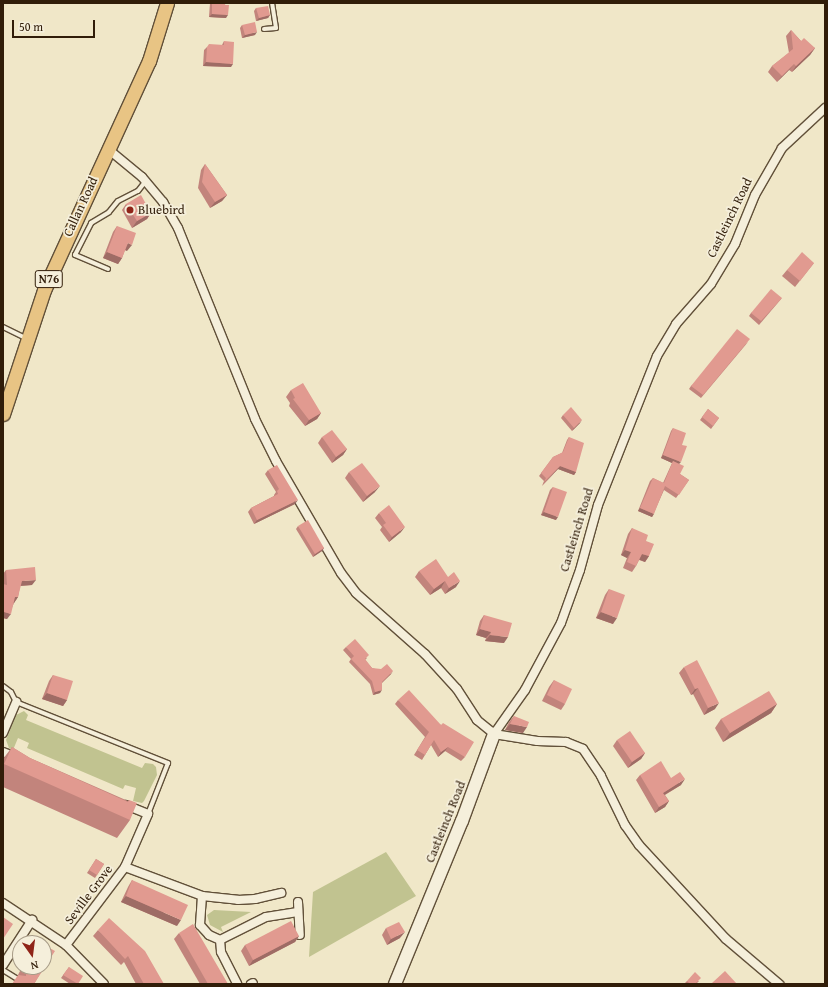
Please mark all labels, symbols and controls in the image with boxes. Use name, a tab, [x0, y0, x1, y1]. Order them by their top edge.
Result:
scale bar	[14, 12, 97, 38]
text: 50 m	[19, 18, 43, 35]
street label: Callan Road	[60, 175, 102, 239]
street label: Castleinch Road	[704, 176, 756, 260]
place label: Bluebird	[138, 202, 185, 218]
marker: Bluebird	[125, 205, 135, 215]
road number: N76	[34, 269, 64, 289]
street label: Castleinch Road	[557, 486, 597, 574]
street label: Castleinch Road	[423, 779, 469, 865]
street label: Seville Grove	[62, 862, 116, 928]
north arrow	[12, 935, 52, 975]
text: N	[29, 957, 40, 974]

